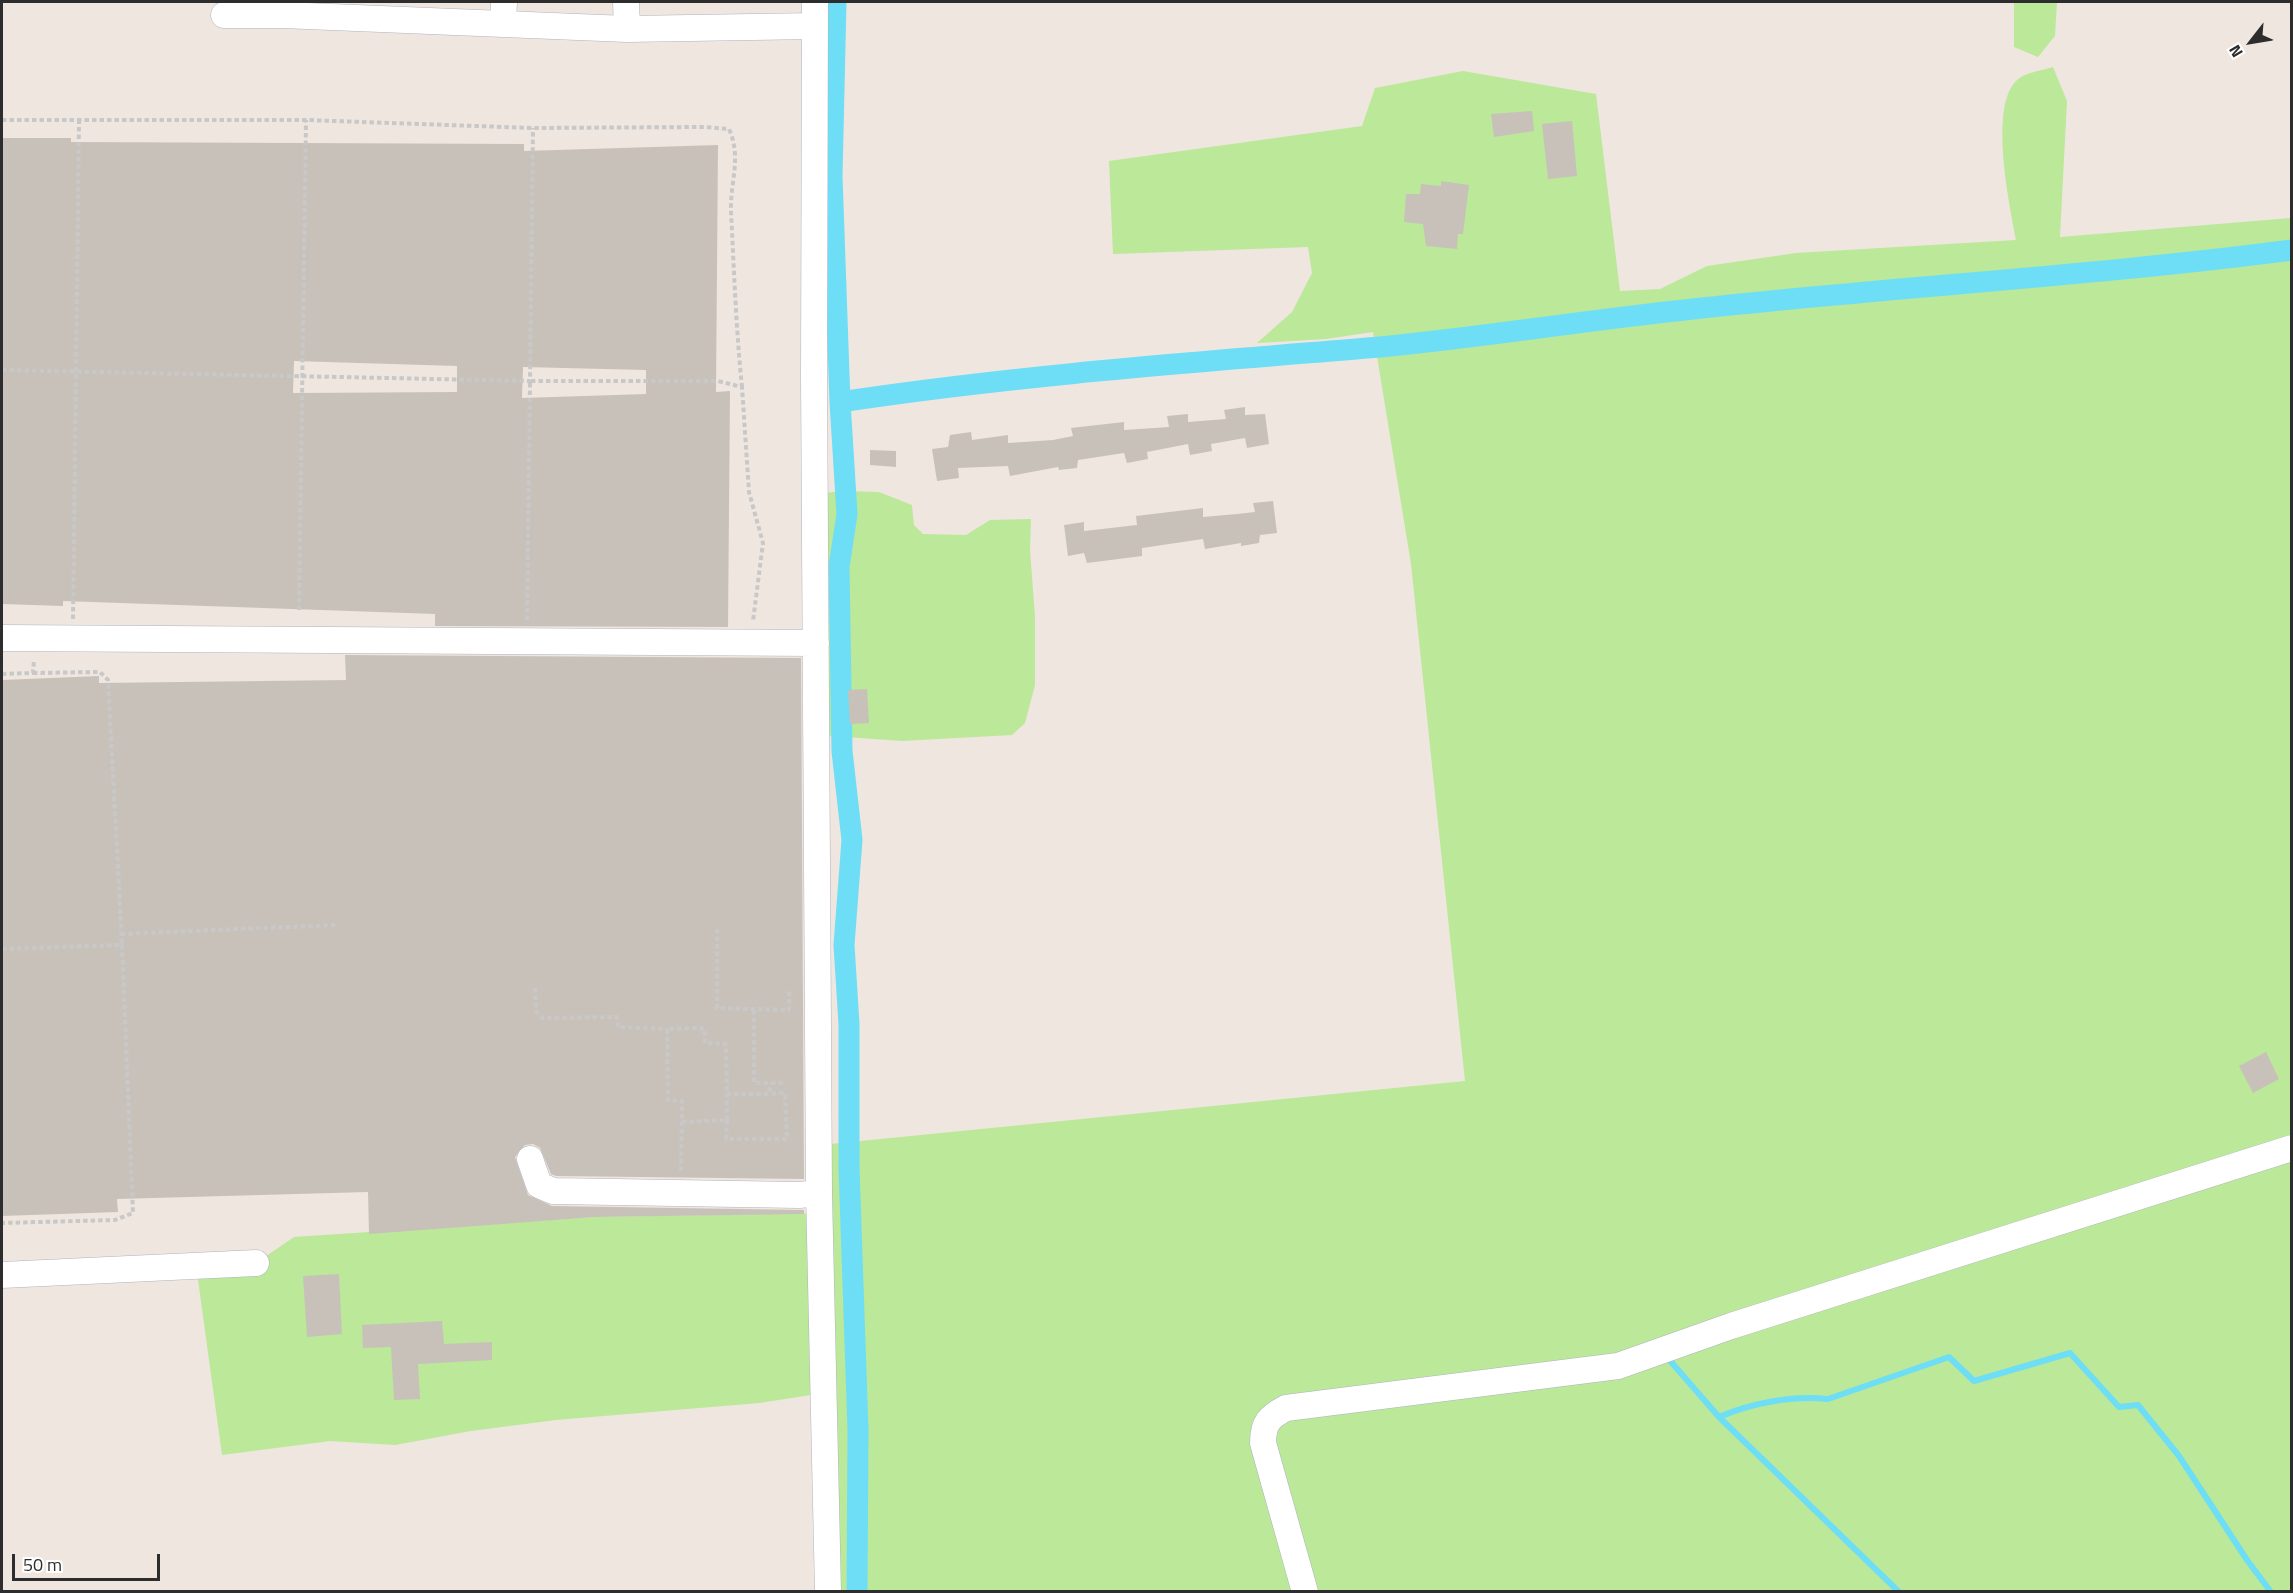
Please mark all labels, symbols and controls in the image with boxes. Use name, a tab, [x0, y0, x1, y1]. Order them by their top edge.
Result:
north arrow	[2221, 12, 2281, 72]
text: N	[2222, 40, 2249, 62]
scale bar	[15, 1542, 164, 1580]
text: 50 m	[23, 1551, 62, 1578]

